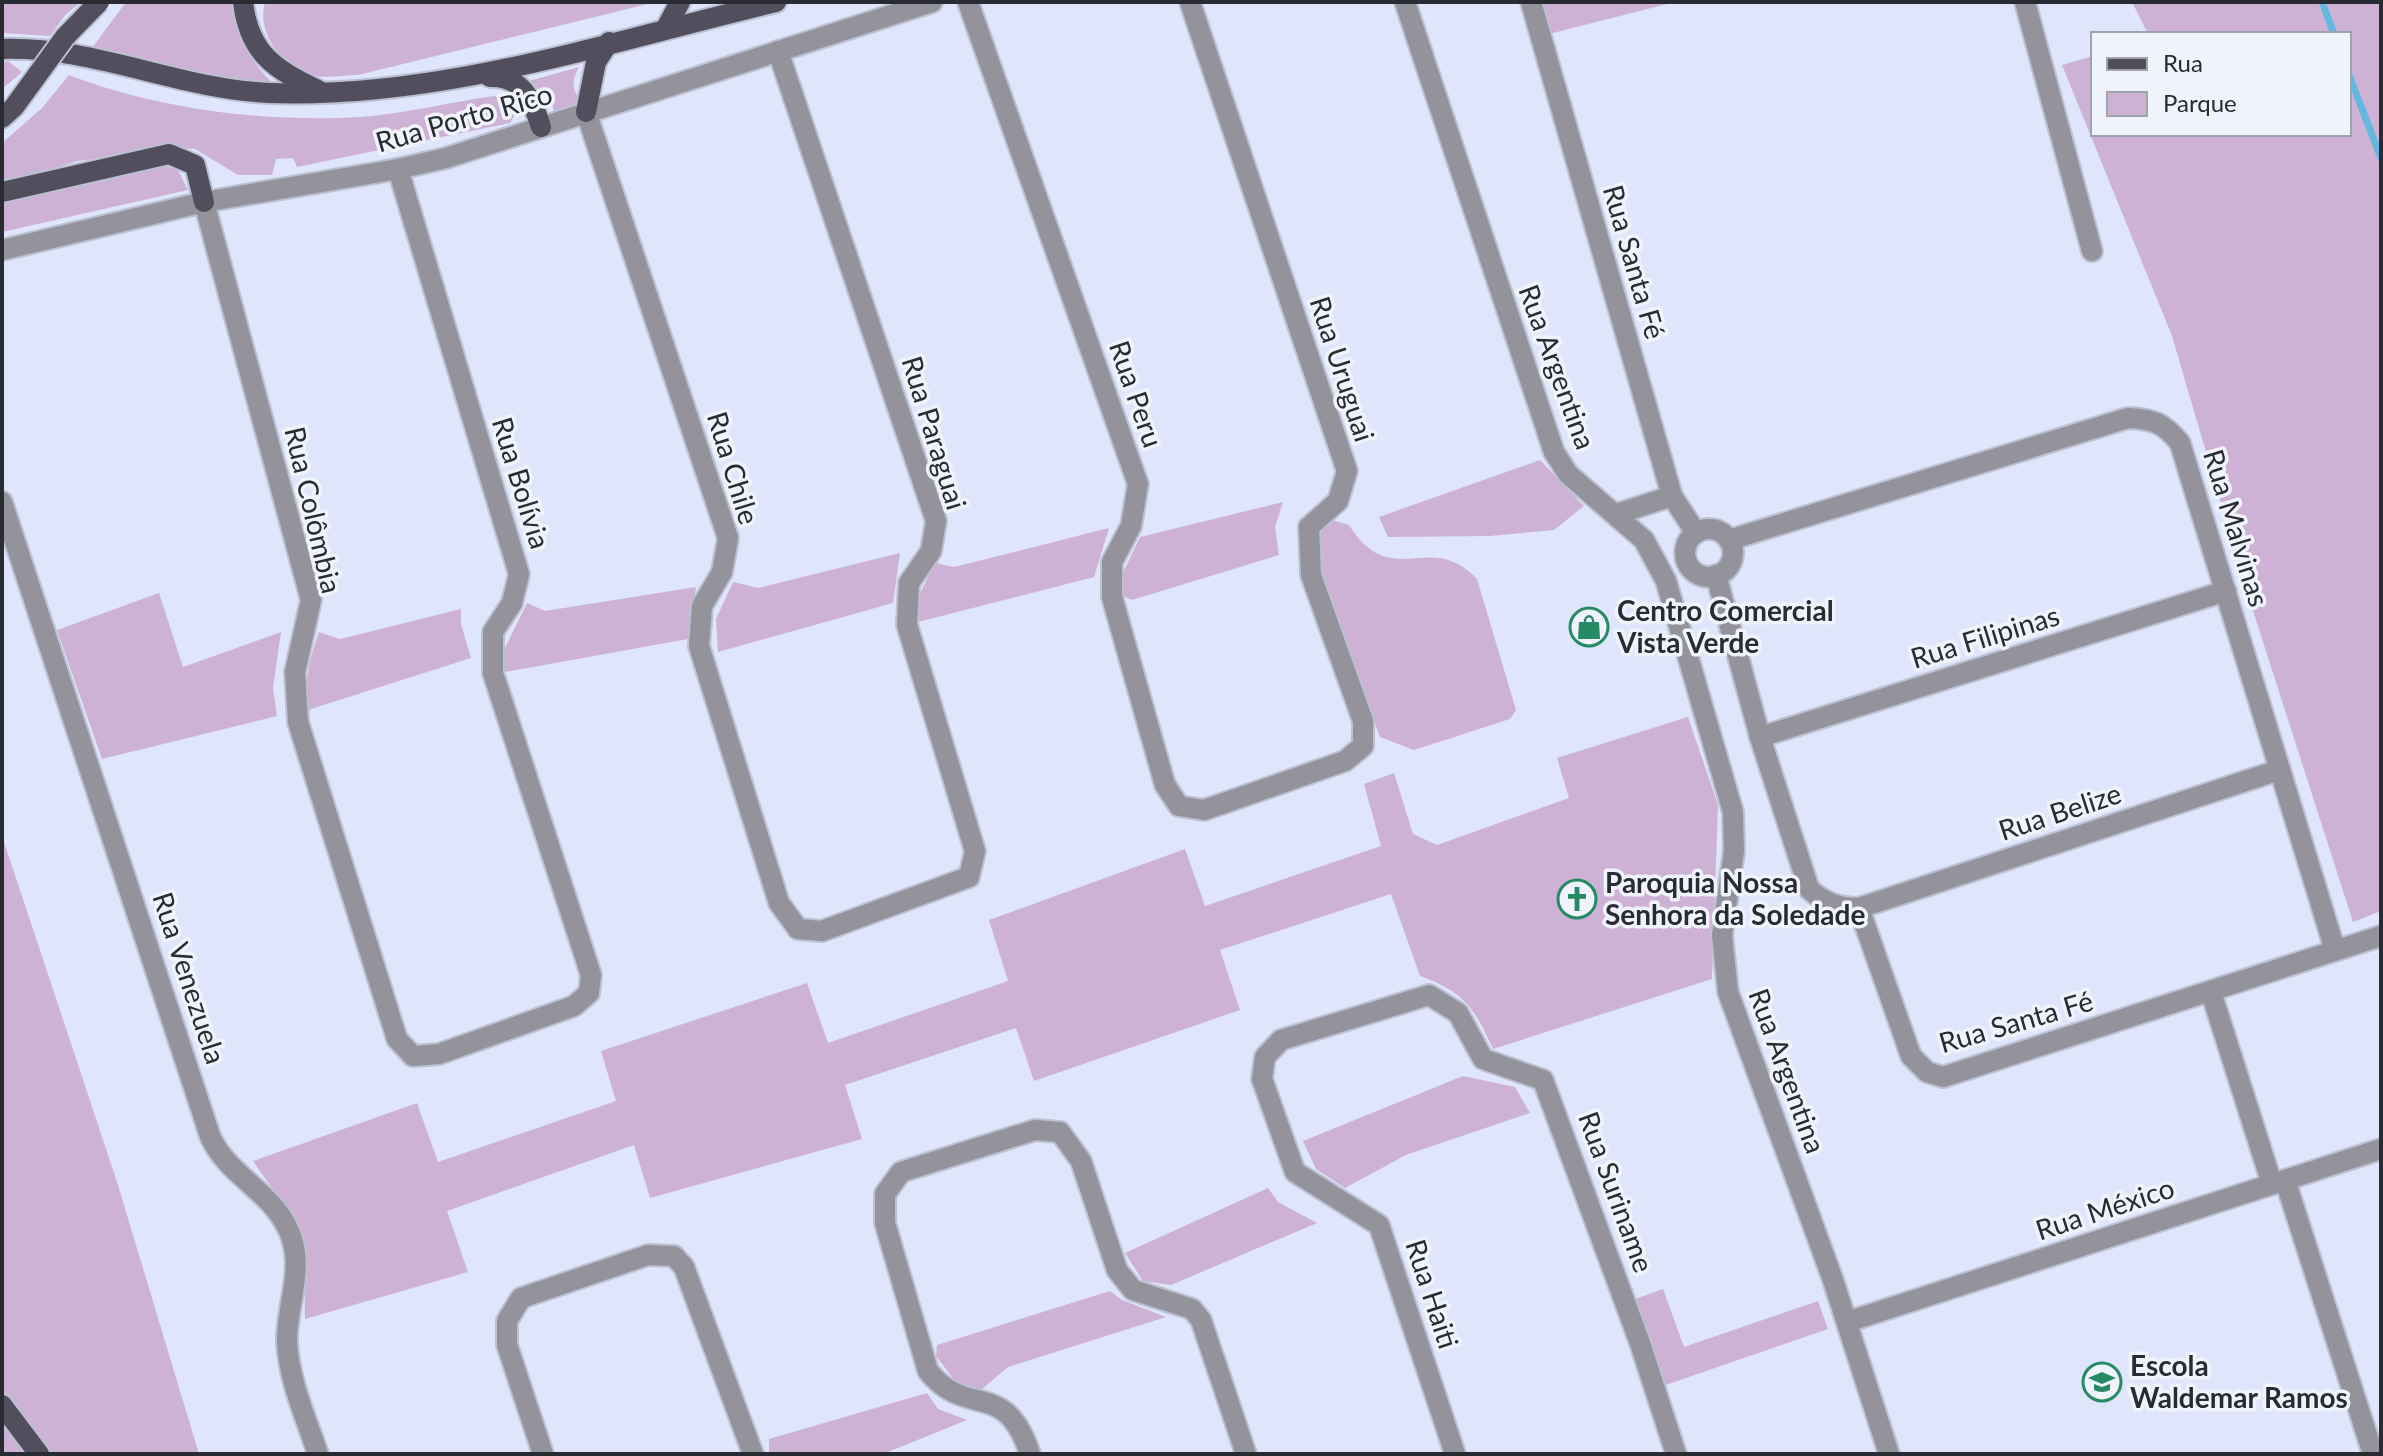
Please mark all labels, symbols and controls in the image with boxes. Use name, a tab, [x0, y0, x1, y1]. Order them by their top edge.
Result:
legend	[2091, 32, 2351, 136]
text: Rua	[2163, 48, 2203, 77]
street label: Rua Porto Rico	[372, 76, 556, 158]
text: Parque	[2163, 88, 2237, 117]
street label: Rua Santa Fé	[1597, 181, 1673, 343]
street label: Rua Argentina	[1512, 280, 1603, 454]
street label: Rua Uruguai	[1304, 292, 1382, 445]
street label: Rua Peru	[1103, 336, 1171, 451]
street label: Rua Paraguai	[896, 352, 974, 514]
street label: Rua Chile	[701, 407, 767, 528]
street label: Rua Bolívia	[486, 413, 558, 553]
street label: Rua Colômbia	[278, 423, 350, 596]
street label: Rua Malvinas	[2197, 445, 2277, 610]
place label: Centro Comercial Vista Verde	[1616, 593, 1834, 659]
street label: Rua Filipinas	[1906, 597, 2063, 675]
shop icon: Centro Comercial Vista Verde	[1568, 606, 1610, 648]
street label: Rua Belize	[1994, 775, 2125, 847]
place label: Paroquia Nossa Senhora da Soledade	[1605, 865, 1865, 931]
church icon: Paroquia Nossa Senhora da Soledade	[1556, 878, 1598, 920]
street label: Rua Venezuela	[146, 888, 234, 1068]
street label: Rua Santa Fé	[1935, 983, 2097, 1059]
street label: Rua Argentina	[1742, 984, 1833, 1158]
street label: Rua Suriname	[1572, 1107, 1662, 1277]
street label: Rua México	[2031, 1170, 2178, 1246]
street label: Rua Haiti	[1399, 1235, 1467, 1352]
place label: Escola Waldemar Ramos	[2130, 1348, 2348, 1414]
school or university icon: Escola Waldemar Ramos	[2081, 1361, 2123, 1403]

